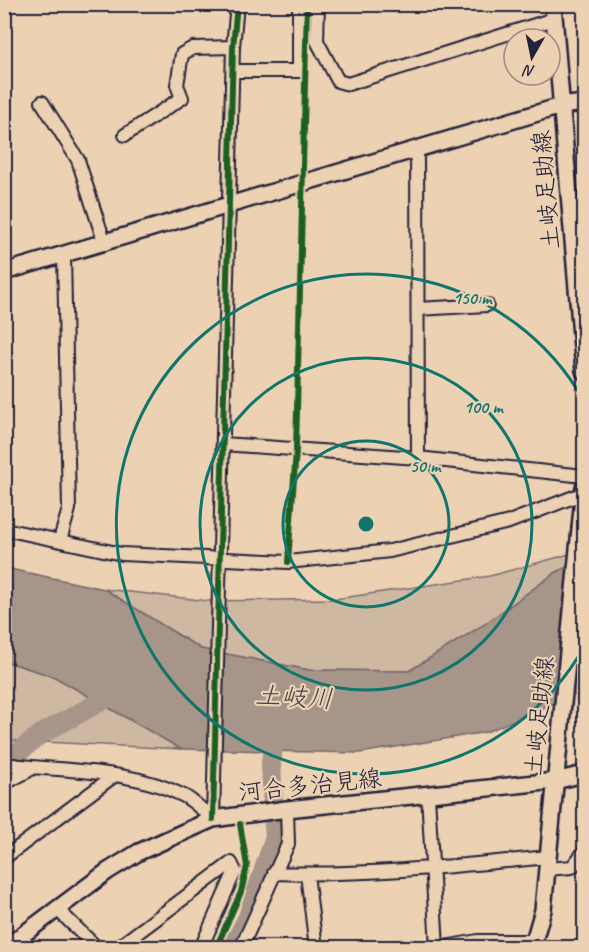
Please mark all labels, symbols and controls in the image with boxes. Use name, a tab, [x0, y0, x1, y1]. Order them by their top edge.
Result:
north arrow	[502, 27, 562, 87]
text: N	[520, 60, 536, 81]
street label: 土岐足助線	[526, 129, 566, 251]
text: 150 m	[453, 287, 493, 309]
text: 100 m	[464, 396, 504, 418]
text: 50 m	[410, 455, 442, 477]
centre of rings	[356, 514, 376, 534]
street label: 土岐足助線	[518, 655, 560, 777]
water label: 土岐川	[254, 678, 334, 716]
street label: 河合多治見線	[237, 763, 383, 807]

